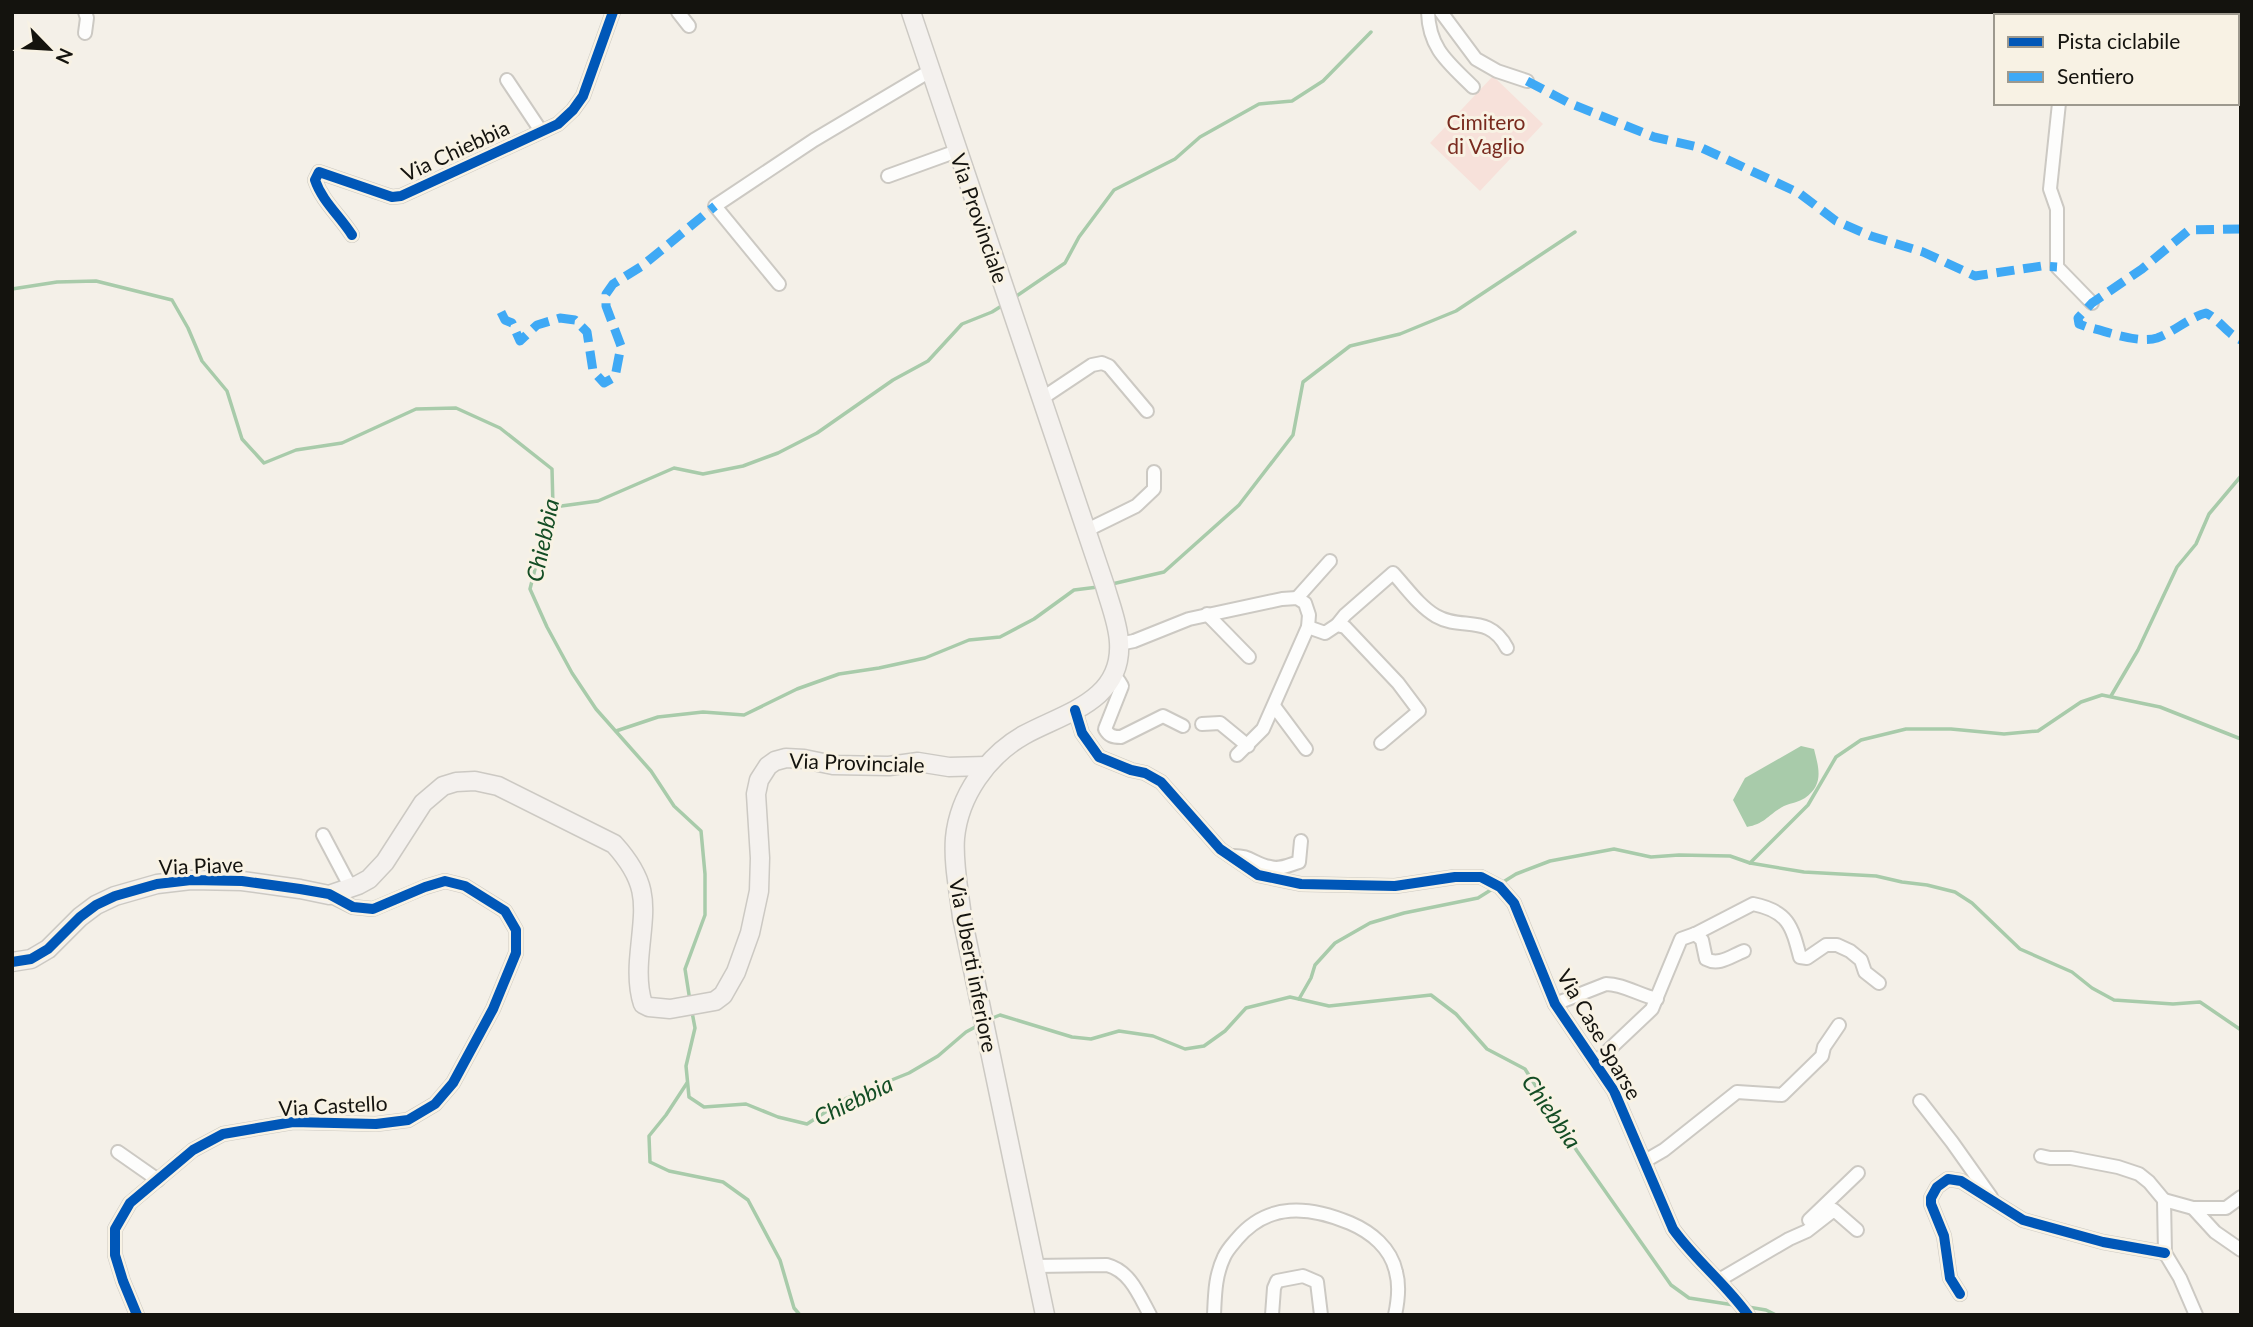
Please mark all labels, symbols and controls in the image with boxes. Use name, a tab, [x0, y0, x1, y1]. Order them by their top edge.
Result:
north arrow	[14, 14, 84, 84]
legend	[1994, 14, 2239, 105]
text: Pista ciclabile	[2057, 28, 2180, 53]
text: N	[51, 45, 78, 68]
text: Sentiero	[2057, 63, 2134, 88]
park label: Cimitero di Vaglio	[1446, 109, 1526, 158]
street label: Via Chiebbia	[397, 114, 513, 186]
street label: Via Provinciale	[946, 150, 1014, 286]
water label: Chiebbia	[520, 496, 564, 584]
street label: Via Provinciale	[789, 747, 925, 777]
street label: Via Piave	[158, 851, 244, 879]
street label: Via Uberti inferiore	[945, 876, 1003, 1054]
street label: Via Case Sparse	[1553, 964, 1647, 1104]
water label: Chiebbia	[1516, 1068, 1588, 1154]
water label: Chiebbia	[809, 1069, 897, 1131]
street label: Via Castello	[278, 1090, 388, 1120]

